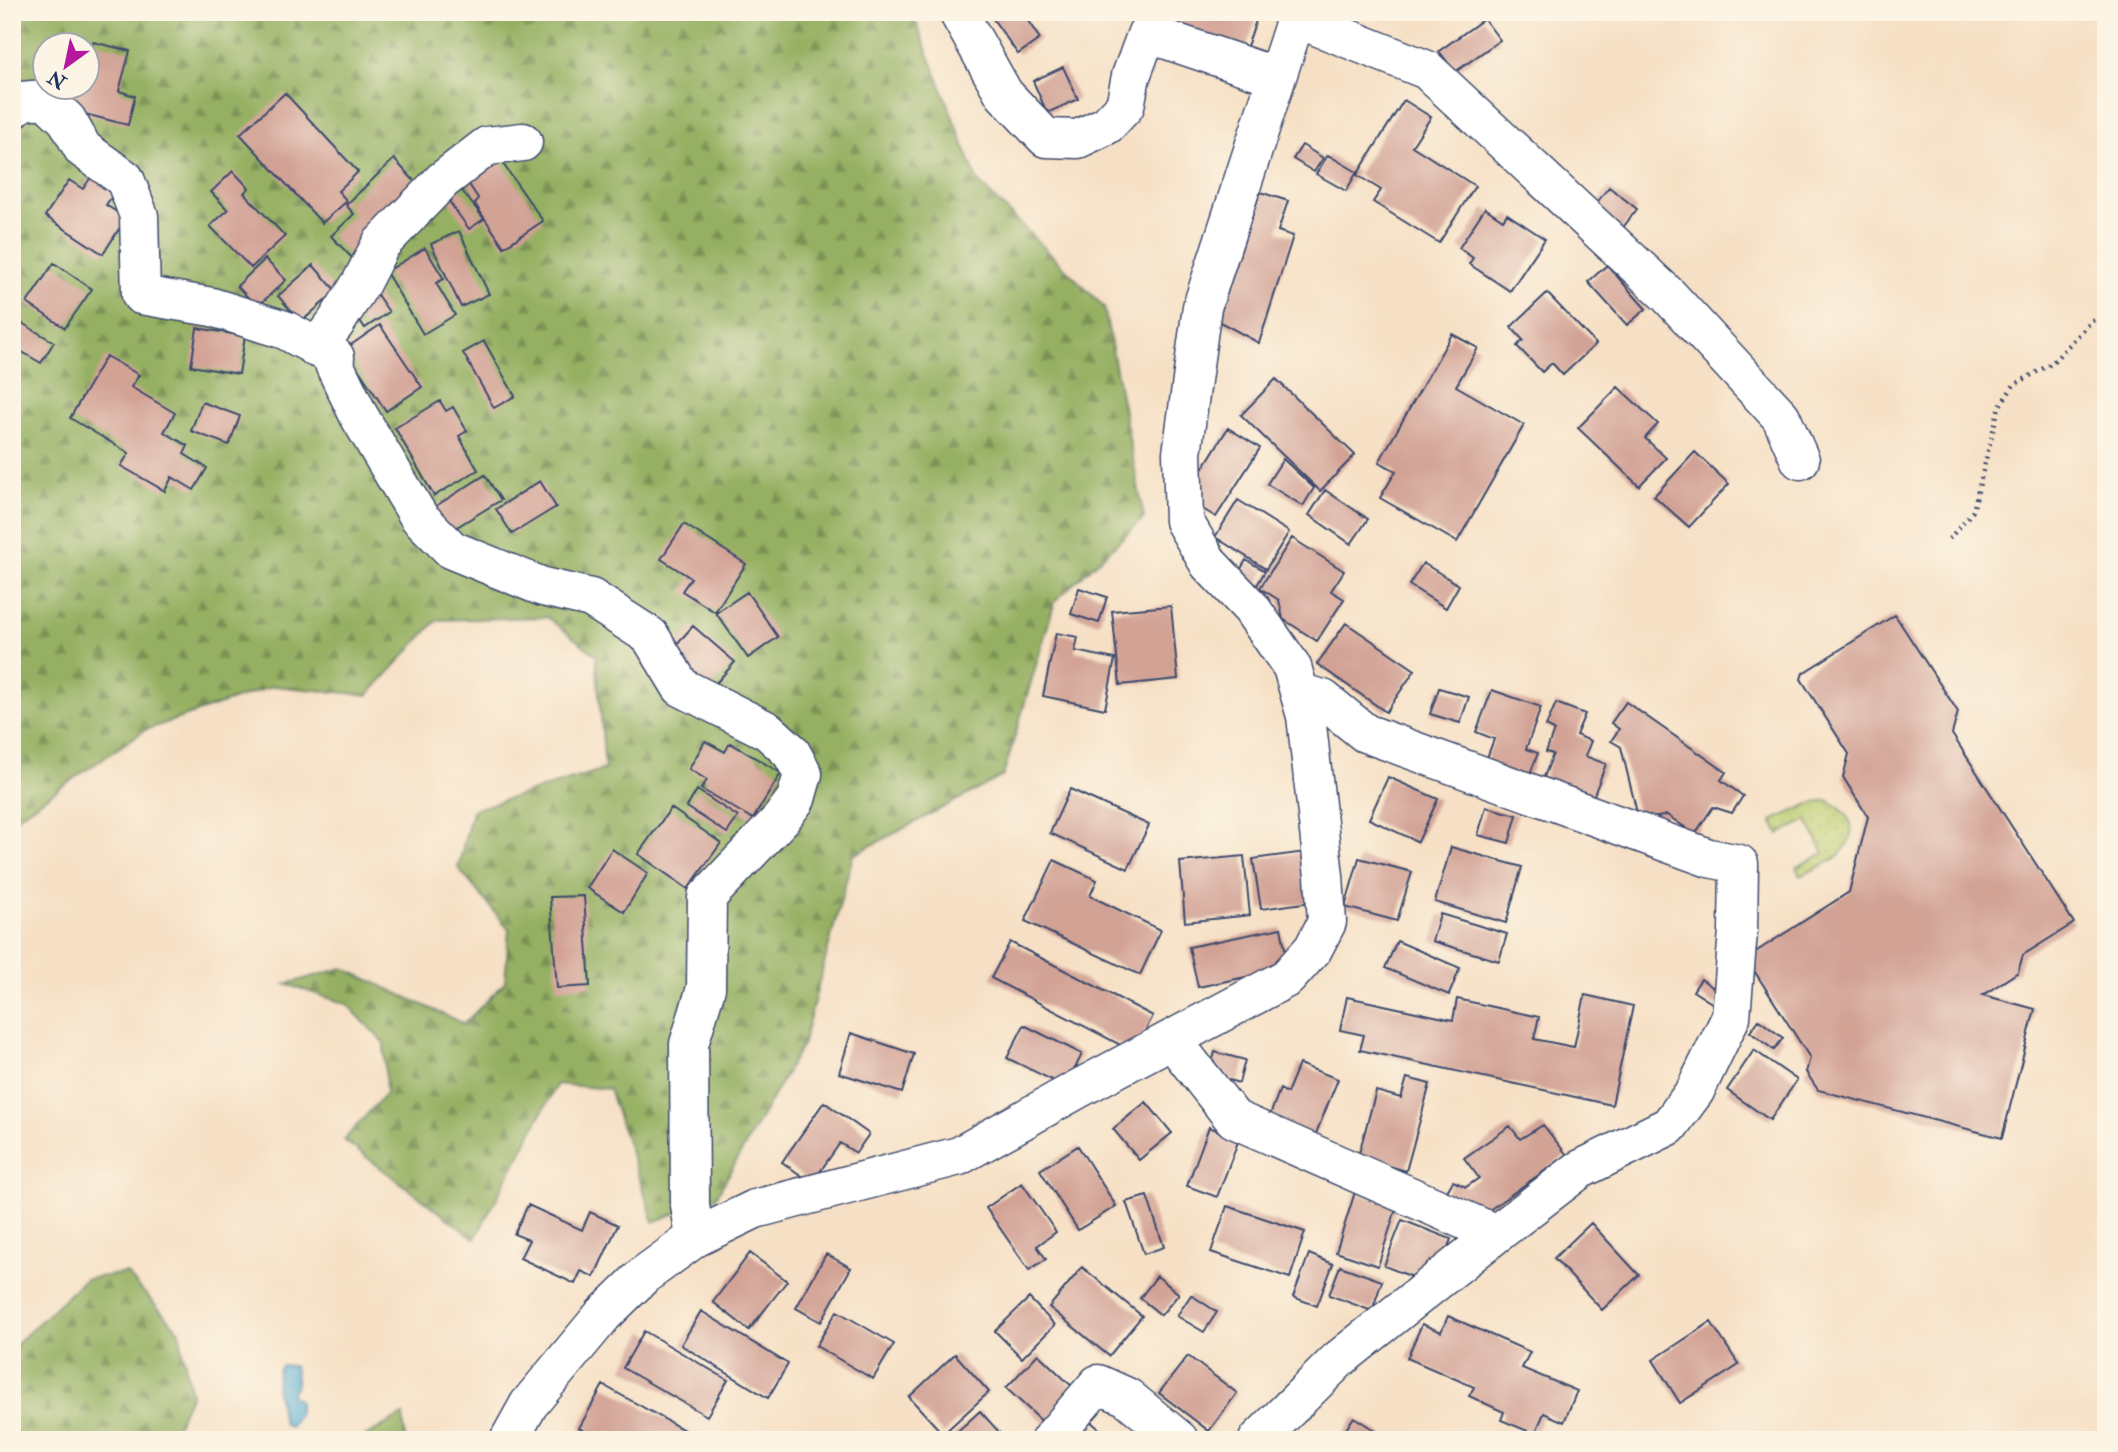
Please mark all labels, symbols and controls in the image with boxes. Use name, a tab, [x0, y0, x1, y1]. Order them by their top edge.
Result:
north arrow	[32, 32, 102, 102]
text: N	[43, 64, 72, 95]

